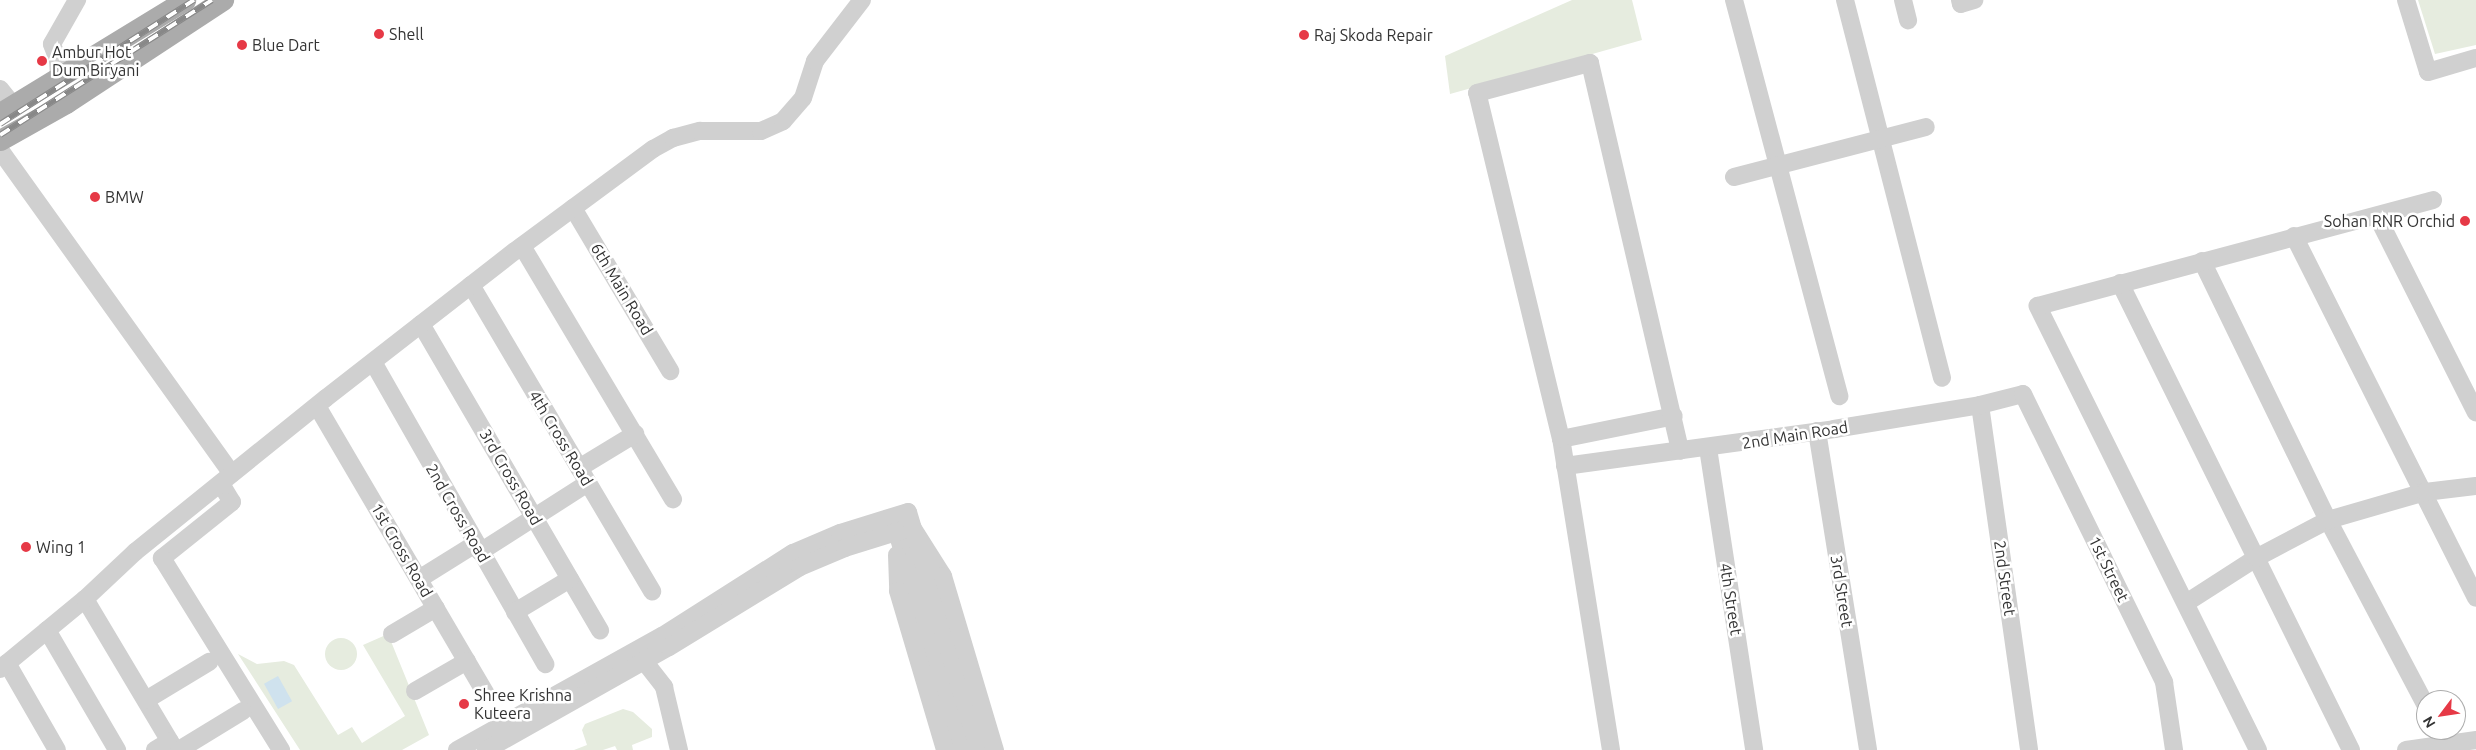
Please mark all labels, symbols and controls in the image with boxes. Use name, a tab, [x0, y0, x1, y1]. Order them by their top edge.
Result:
place label: Shell	[389, 24, 424, 44]
place label: Raj Skoda Repair	[1314, 25, 1433, 45]
marker: Shell	[373, 28, 385, 40]
marker: Raj Skoda Repair	[1298, 29, 1310, 41]
place label: Blue Dart	[252, 35, 320, 55]
marker: Blue Dart	[236, 39, 248, 51]
place label: Ambur Hot Dum Biryani	[52, 42, 139, 80]
marker: Ambur Hot Dum Biryani	[36, 55, 48, 67]
place label: BMW	[105, 187, 144, 207]
marker: BMW	[89, 191, 101, 203]
place label: Sohan RNR Orchid	[2324, 211, 2455, 231]
marker: Sohan RNR Orchid	[2459, 215, 2471, 227]
street label: 6th Main Road	[587, 240, 657, 338]
street label: 4th Cross Road	[525, 387, 597, 489]
street label: 2nd Main Road	[1741, 417, 1849, 453]
street label: 3rd Cross Road	[476, 426, 546, 528]
street label: 2nd Cross Road	[422, 460, 494, 566]
street label: 1st Cross Road	[367, 499, 437, 601]
street label: 1st Street	[2085, 533, 2133, 605]
place label: Wing 1	[36, 537, 86, 557]
street label: 2nd Street	[1990, 539, 2020, 617]
marker: Wing 1	[20, 541, 32, 553]
street label: 3rd Street	[1827, 554, 1857, 628]
street label: 4th Street	[1716, 562, 1746, 636]
place label: Shree Krishna Kuteera	[474, 685, 572, 723]
north arrow	[2416, 690, 2466, 740]
marker: Shree Krishna Kuteera	[458, 698, 470, 710]
text: N	[2419, 714, 2439, 731]

